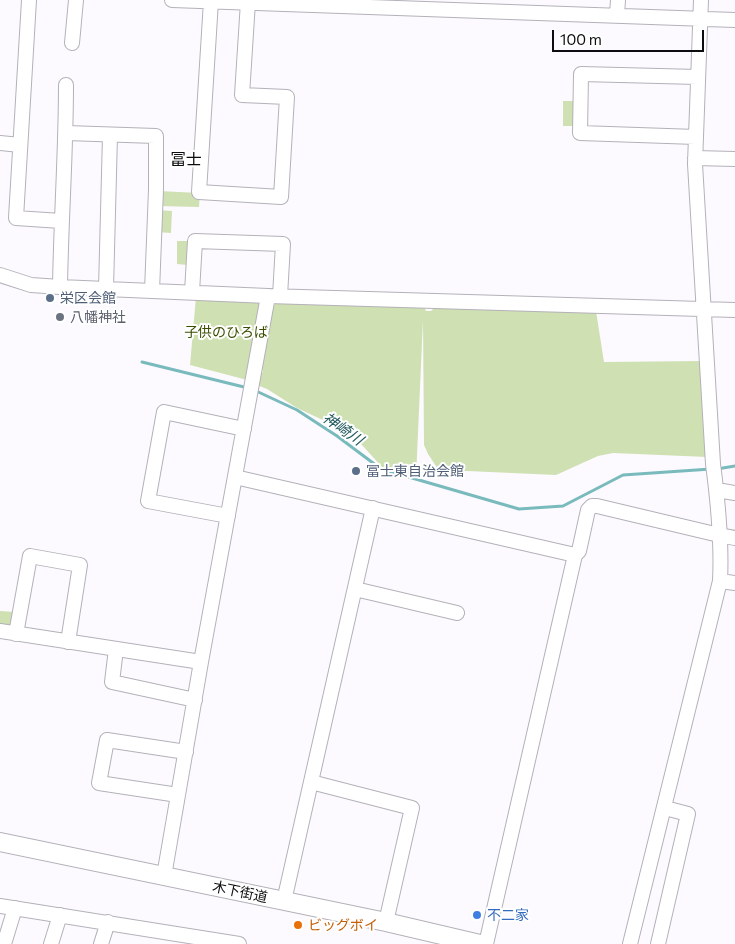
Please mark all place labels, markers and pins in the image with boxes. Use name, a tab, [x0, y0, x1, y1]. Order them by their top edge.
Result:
place label: 栄区会館	[60, 290, 116, 306]
marker: 栄区会館	[44, 292, 56, 304]
place label: 八幡神社	[70, 309, 126, 325]
marker: 八幡神社	[54, 311, 66, 323]
place label: 冨士東自治会館	[366, 463, 464, 479]
marker: 冨士東自治会館	[350, 465, 362, 477]
place label: 不二家	[487, 907, 529, 923]
marker: 不二家	[471, 909, 483, 921]
place label: ビッグボイ	[308, 917, 378, 933]
marker: ビッグボイ	[292, 919, 304, 931]

